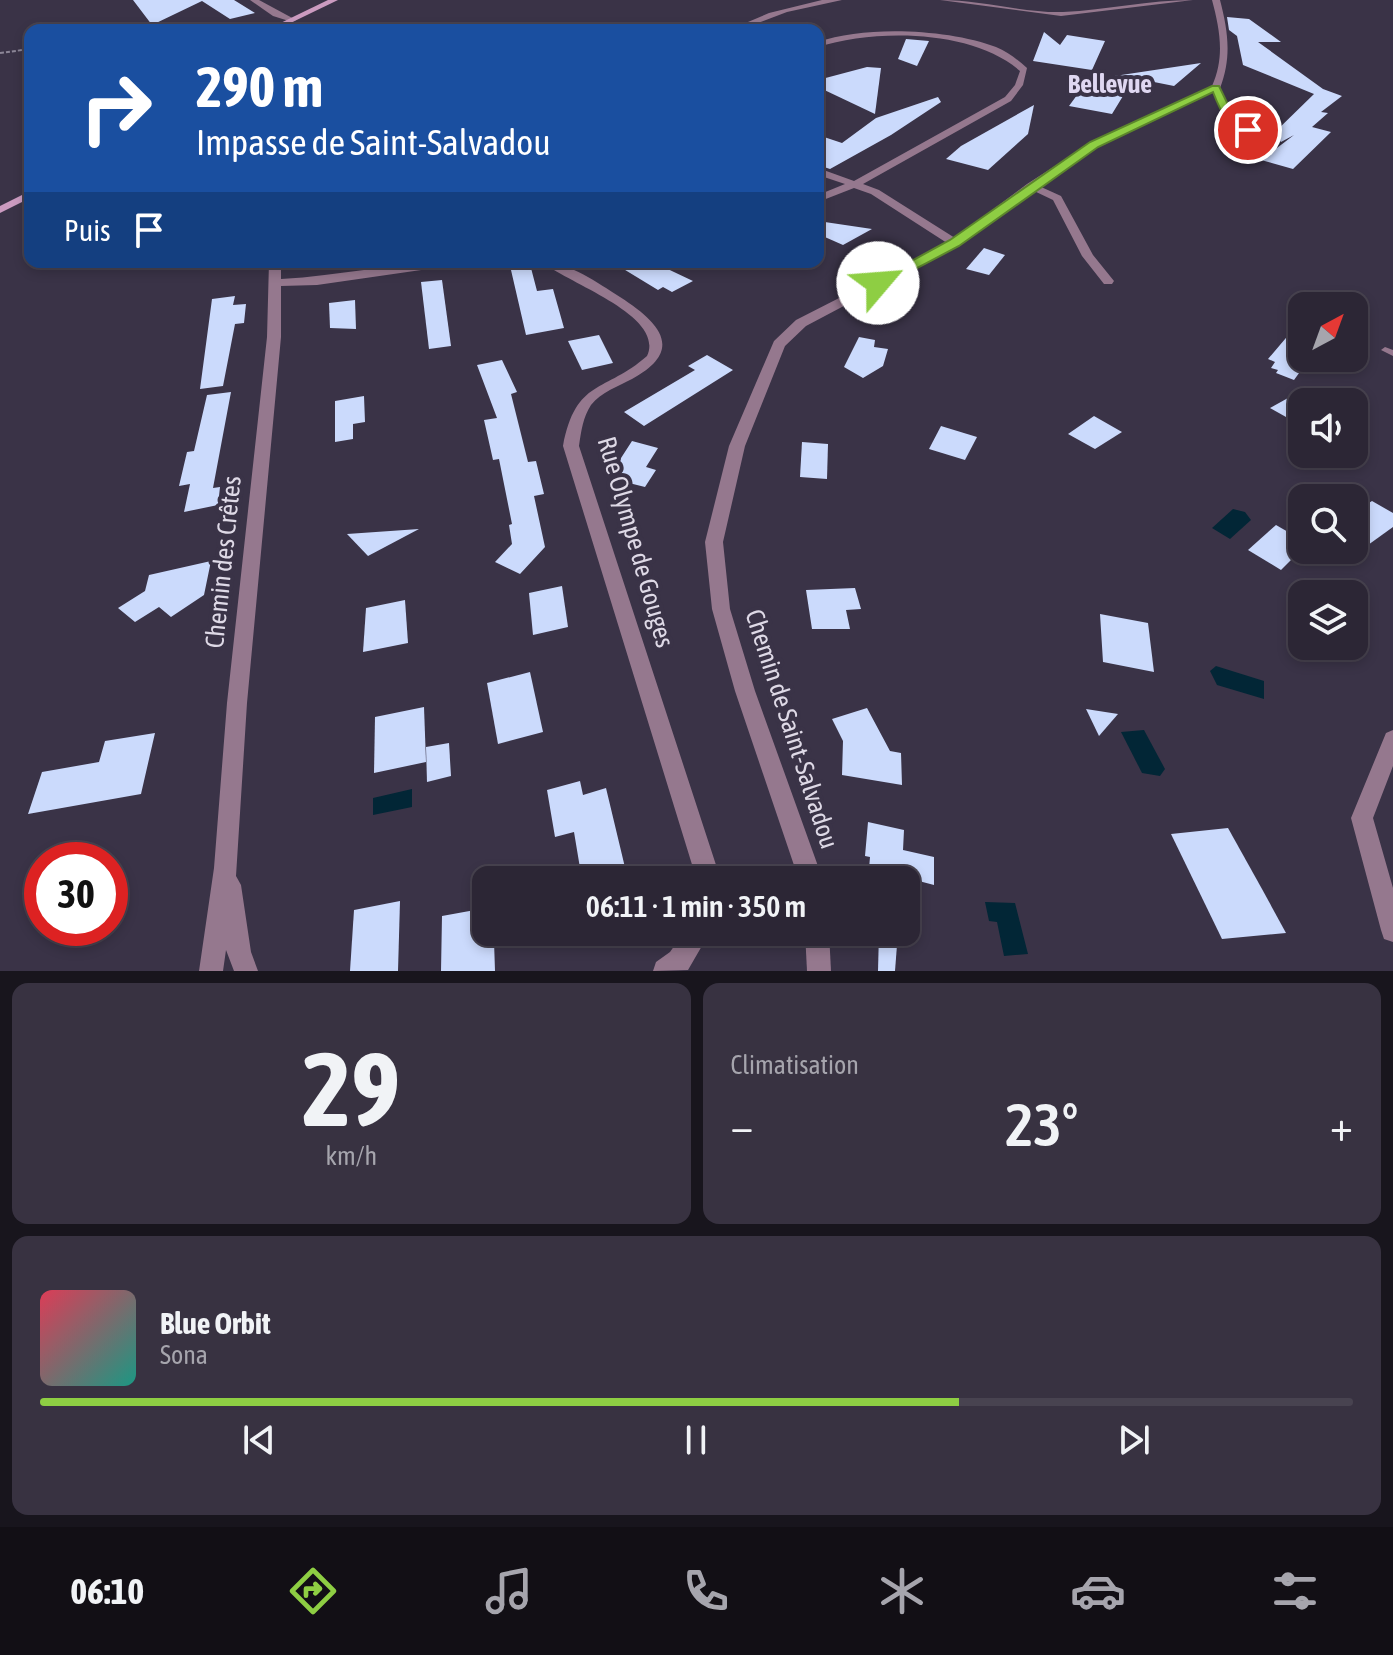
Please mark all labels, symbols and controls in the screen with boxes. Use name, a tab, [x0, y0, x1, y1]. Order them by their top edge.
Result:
text: 290 m	[196, 55, 323, 119]
icon: right	[64, 56, 168, 160]
district label: Bellevue	[1068, 69, 1152, 99]
pin	[1214, 96, 1282, 164]
icon: arrive	[1226, 108, 1270, 152]
text: Impasse de Saint-Salvadou	[196, 121, 551, 163]
icon: arrive	[127, 208, 171, 252]
text: Puis	[64, 213, 111, 247]
position arrow	[836, 241, 920, 325]
north arrow	[1288, 292, 1368, 372]
map controls	[1288, 292, 1368, 660]
button: sound	[1288, 388, 1368, 468]
street label: Rue Olympe de Gouges	[592, 433, 680, 651]
street label: Chemin des Crêtes	[199, 474, 247, 650]
button: search	[1288, 484, 1368, 564]
button: layers	[1288, 580, 1368, 660]
street label: Chemin de Saint-Salvadou	[739, 606, 845, 852]
speed limit sign: 30	[24, 842, 128, 946]
text: 06:11 · 1 min · 350 m	[586, 889, 806, 923]
text: 29	[302, 1029, 400, 1148]
text: Climatisation	[731, 1050, 859, 1080]
text: 23°	[1005, 1090, 1078, 1159]
text: −	[731, 1100, 753, 1150]
text: +	[1330, 1100, 1353, 1150]
text: km/h	[325, 1141, 377, 1171]
text: Blue Orbit	[160, 1306, 271, 1340]
text: Sona	[160, 1340, 208, 1370]
icon: previous	[237, 1418, 281, 1462]
icon: pause	[674, 1418, 718, 1462]
icon: next	[1112, 1418, 1156, 1462]
icon: directions	[285, 1563, 341, 1619]
icon: music	[481, 1563, 537, 1619]
icon: phone	[678, 1563, 734, 1619]
icon: climate	[874, 1563, 930, 1619]
icon: car	[1070, 1563, 1126, 1619]
icon: filters	[1267, 1563, 1323, 1619]
text: 06:10	[70, 1570, 144, 1612]

